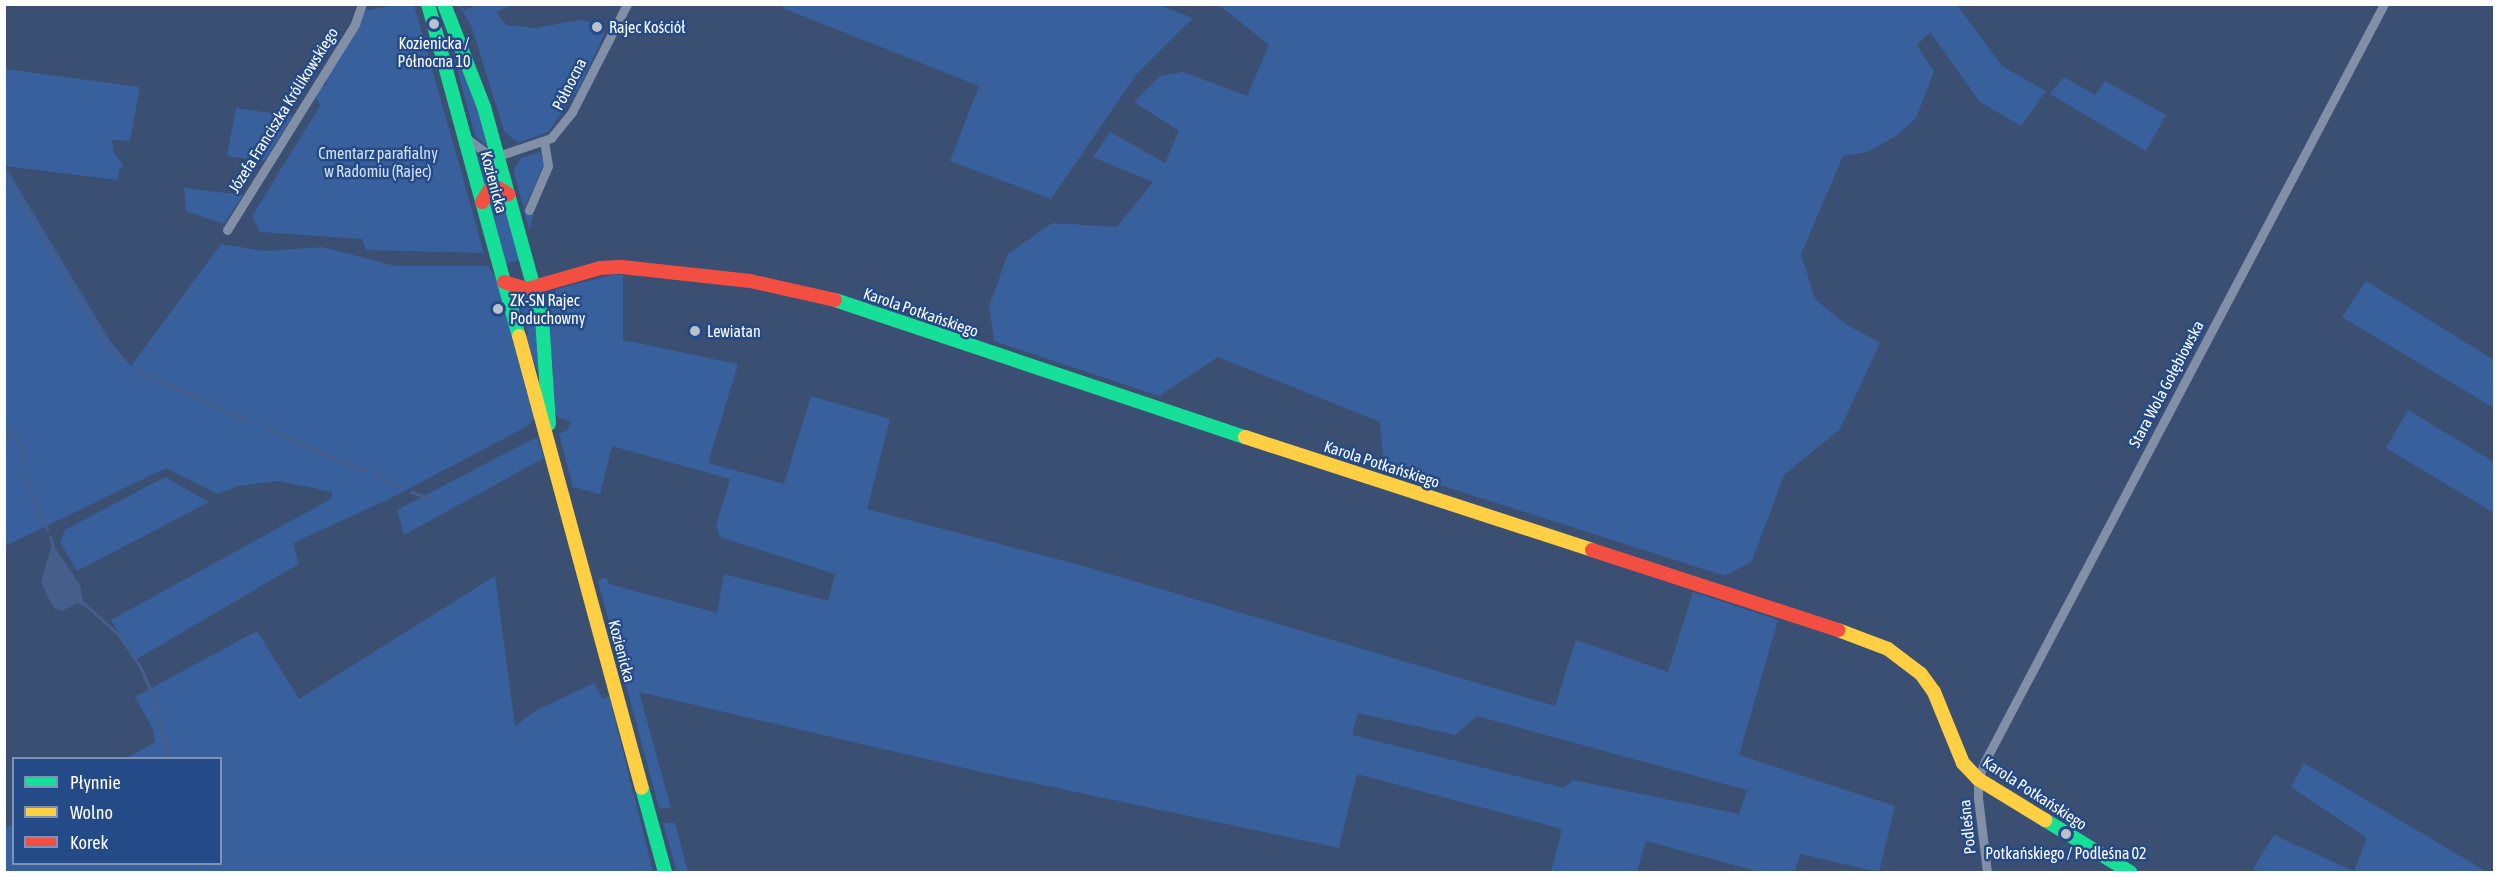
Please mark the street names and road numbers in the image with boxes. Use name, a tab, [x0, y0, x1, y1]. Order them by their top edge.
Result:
street label: Józefa Franciszka Królikowskiego	[224, 24, 342, 196]
street label: Północna	[548, 55, 590, 113]
street label: Kozienicka	[477, 149, 511, 215]
street label: Karola Potkańskiego	[861, 283, 981, 341]
street label: Stara Wola Gołębiowska	[2124, 317, 2208, 451]
street label: Karola Potkańskiego	[1322, 436, 1442, 492]
street label: Kozienicka	[605, 618, 639, 684]
street label: Karola Potkańskiego	[1979, 752, 2091, 834]
street label: Podleśna	[1955, 799, 1979, 855]

